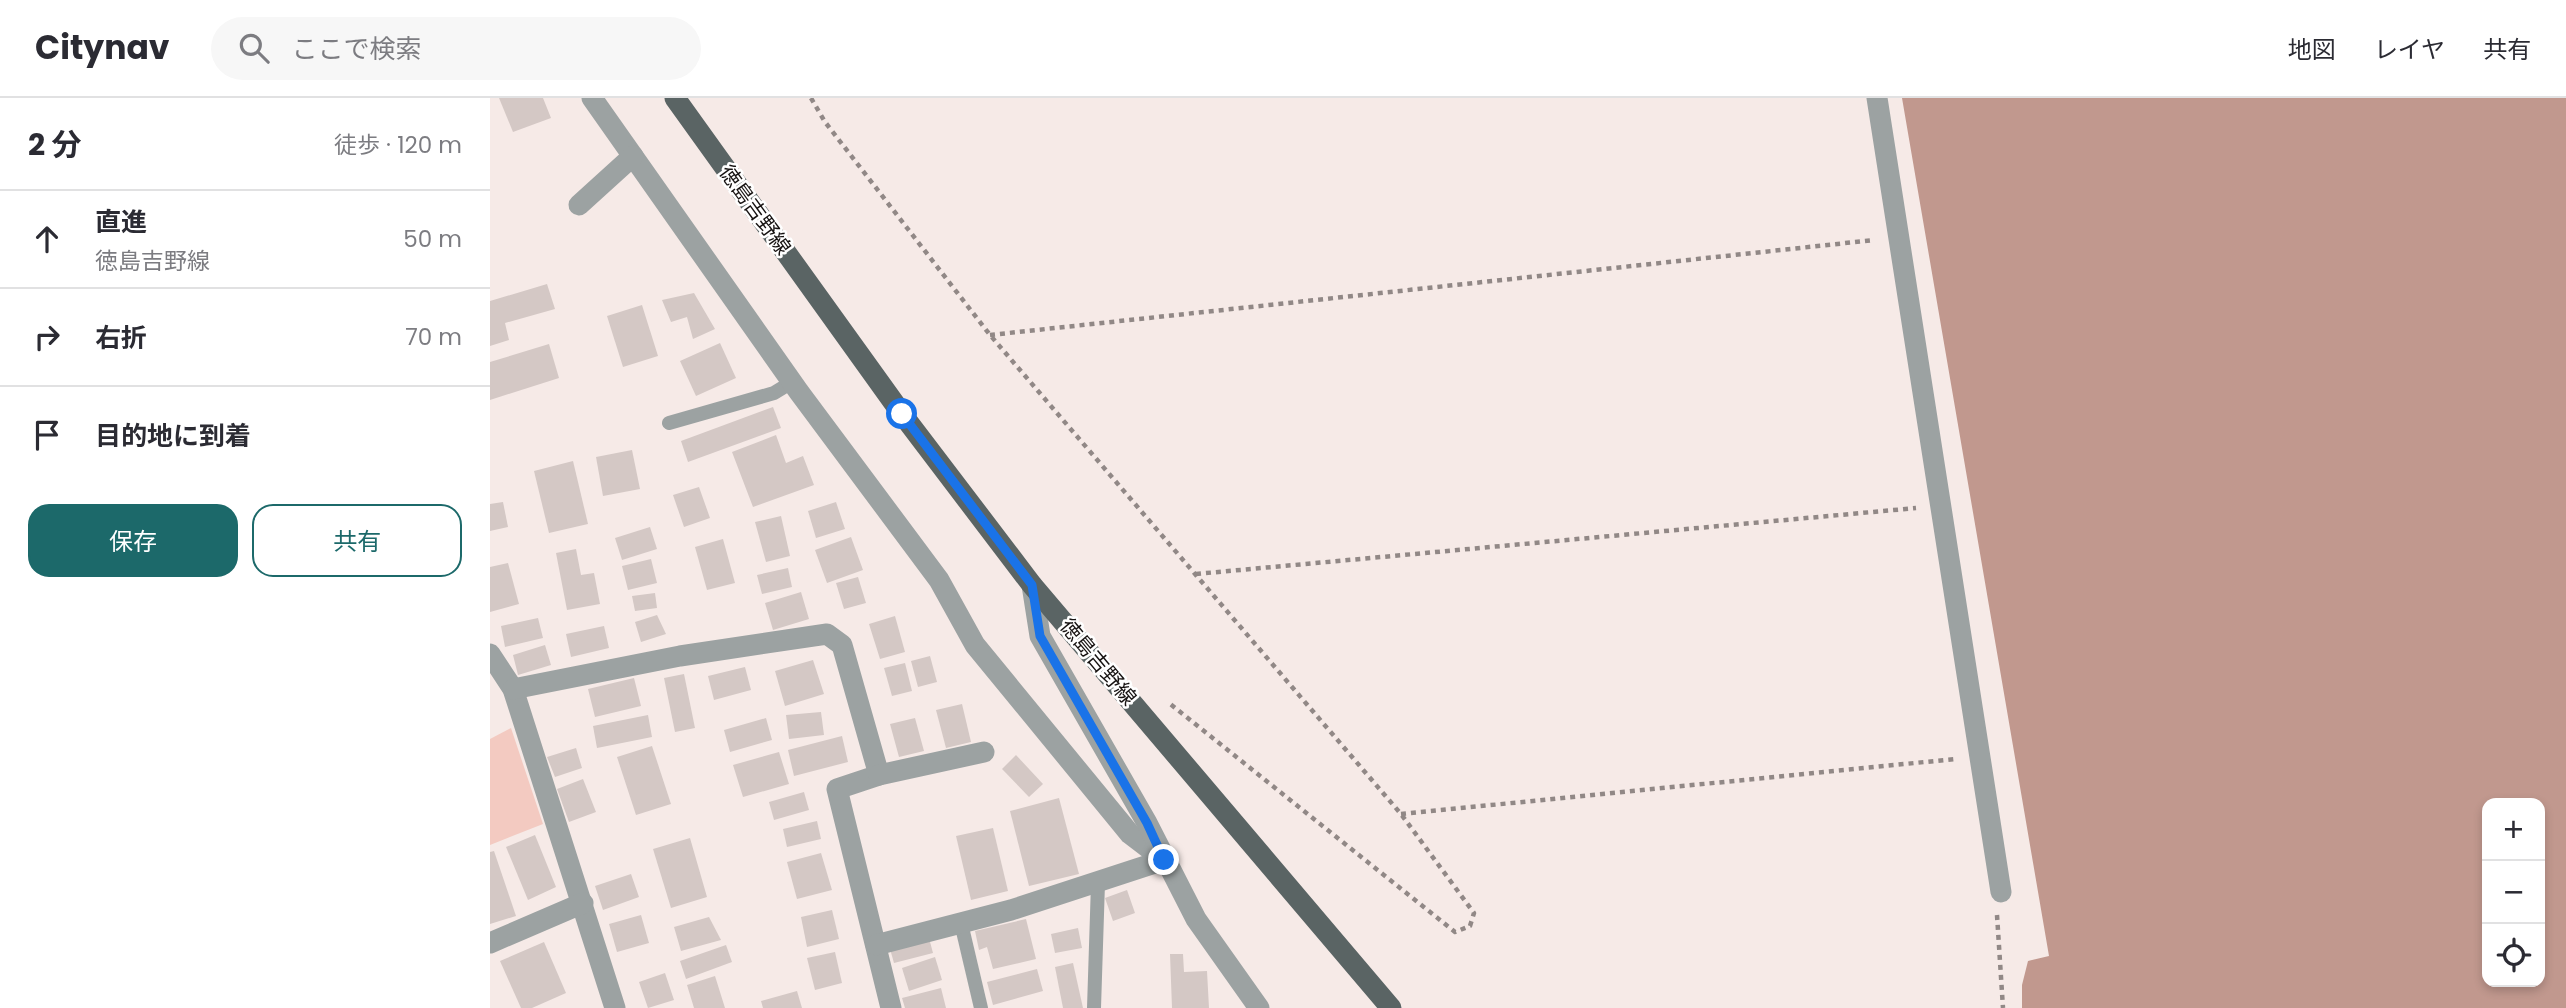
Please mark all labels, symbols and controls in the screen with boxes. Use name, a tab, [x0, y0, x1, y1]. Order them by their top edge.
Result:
search box	[211, 17, 701, 80]
text: Citynav	[35, 24, 169, 71]
icon: search	[235, 29, 273, 67]
text: ここで検索	[291, 31, 421, 67]
text: 地図	[2288, 33, 2336, 66]
text: レイヤ	[2374, 33, 2445, 66]
text: 共有	[2483, 33, 2531, 66]
text: 2 分	[28, 123, 82, 166]
text: 徒歩 · 120 m	[334, 129, 462, 161]
street label: 徳島吉野線	[713, 159, 798, 261]
text: 直進	[95, 204, 147, 240]
icon: ahead	[28, 220, 66, 258]
text: 50 m	[403, 223, 462, 255]
text: 徳島吉野線	[95, 245, 210, 277]
icon: right	[28, 318, 66, 356]
text: 右折	[95, 320, 147, 356]
text: 70 m	[405, 321, 462, 353]
route start	[886, 398, 917, 429]
icon: arrive	[28, 416, 66, 454]
text: 目的地に到着	[95, 418, 251, 454]
button: 保存	[28, 504, 238, 577]
button: 共有	[252, 504, 462, 577]
street label: 徳島吉野線	[1054, 612, 1143, 711]
map controls	[2482, 798, 2545, 987]
button: +	[2482, 798, 2545, 861]
route end	[1148, 844, 1179, 875]
button: −	[2482, 861, 2545, 924]
button: locate	[2482, 924, 2545, 987]

